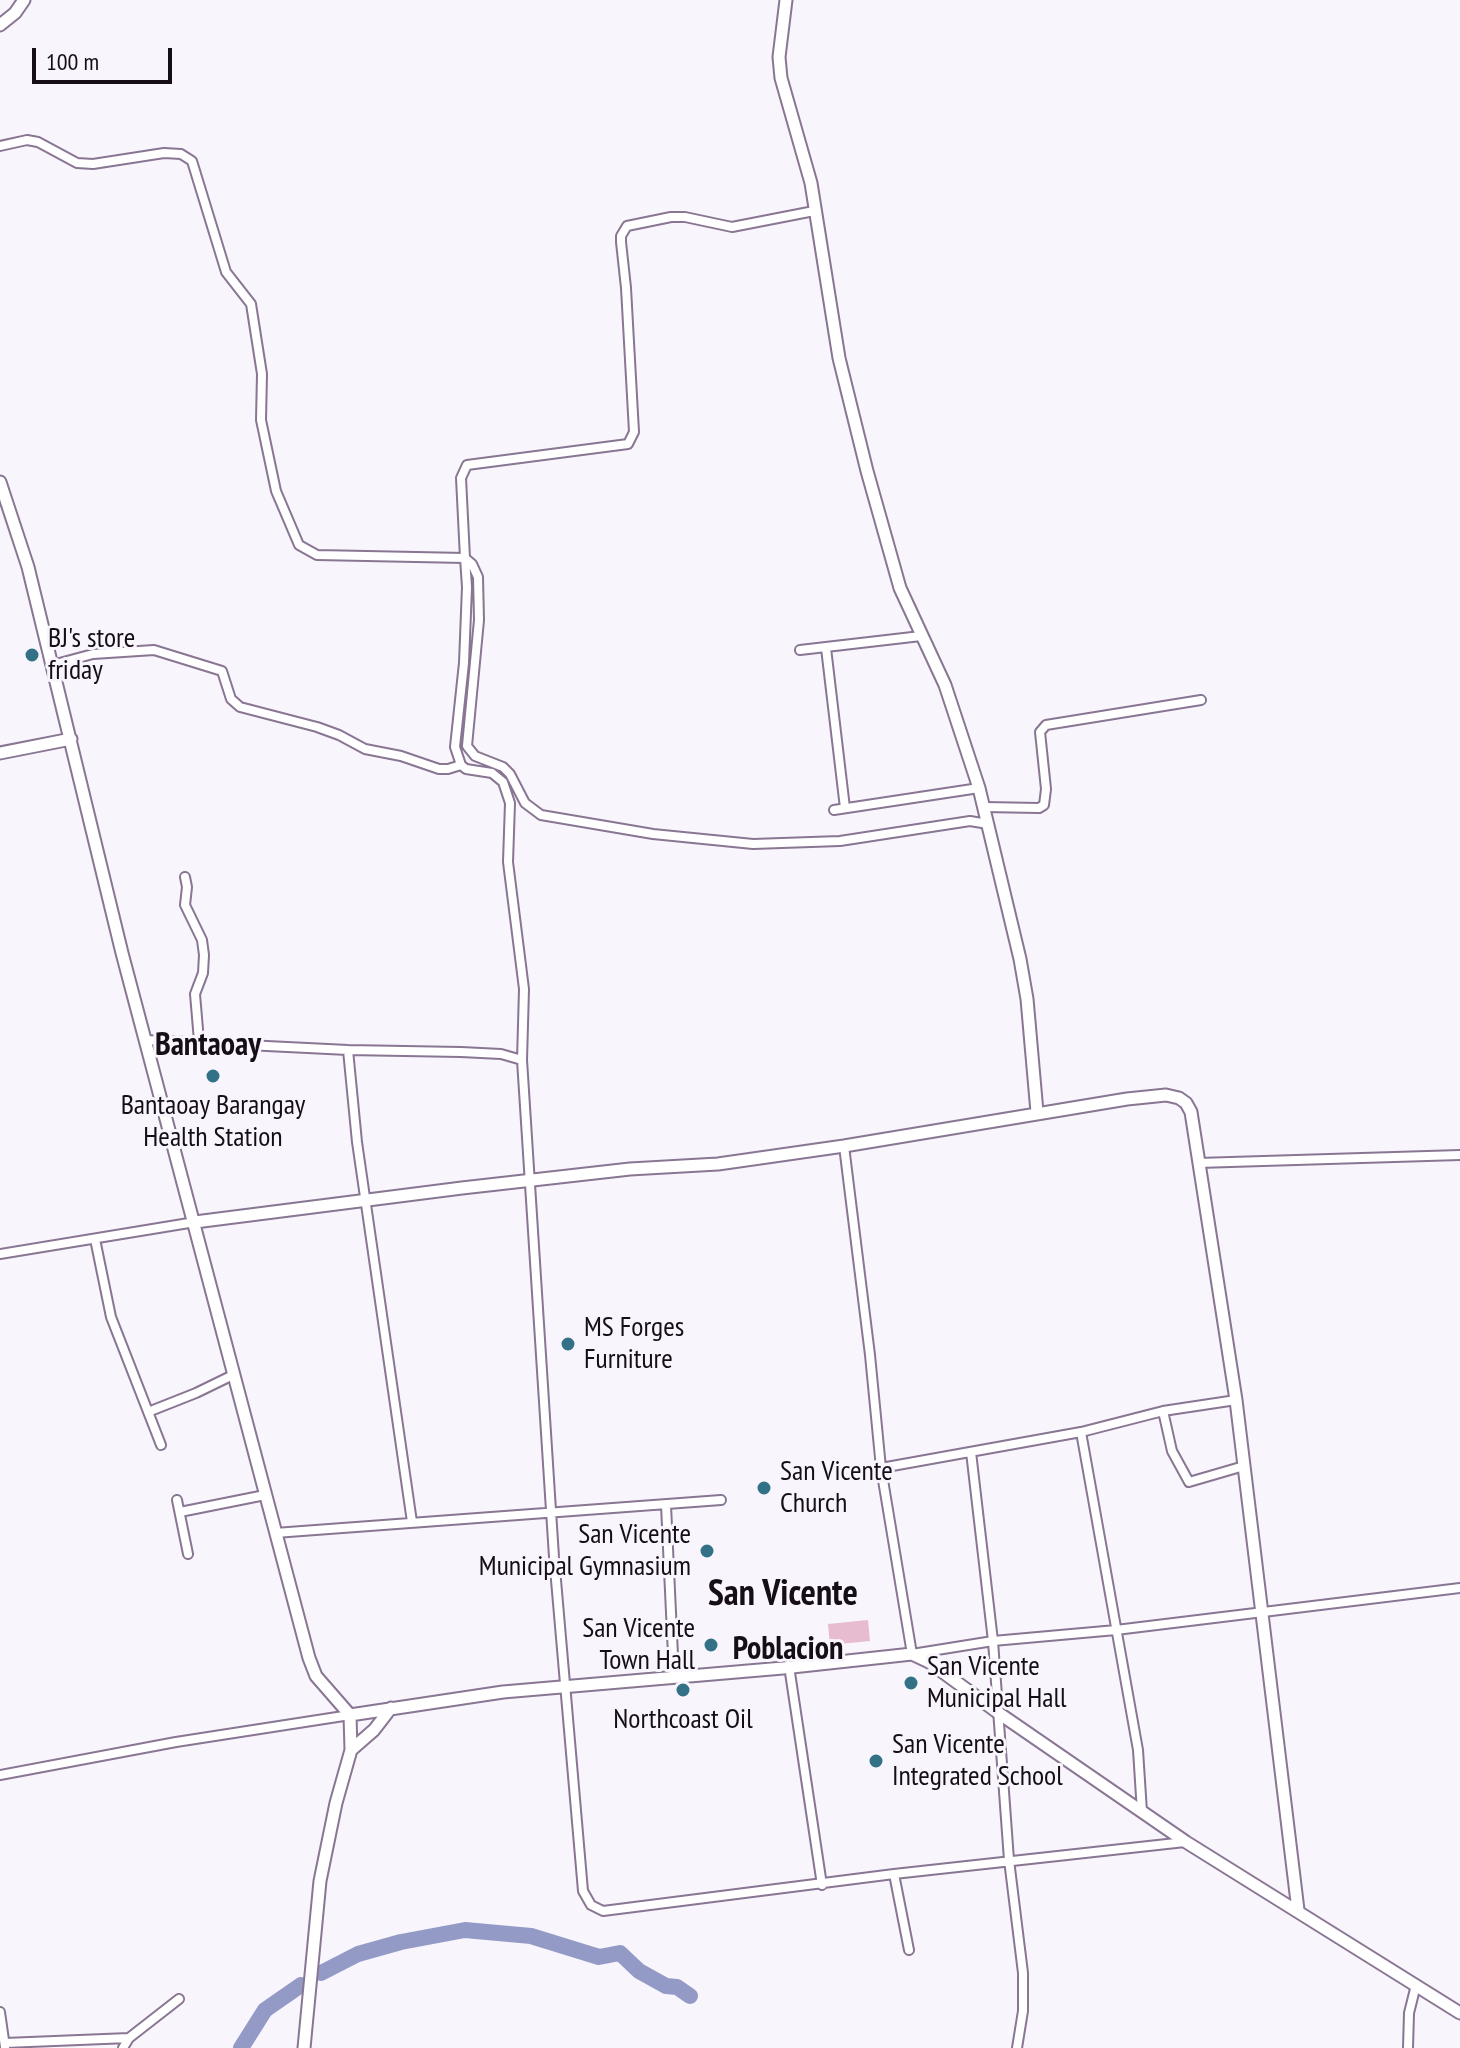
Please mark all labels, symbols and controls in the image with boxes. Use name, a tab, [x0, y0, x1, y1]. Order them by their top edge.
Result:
scale bar	[36, 32, 176, 82]
text: 100 m	[46, 46, 99, 77]
place label: BJ's store friday	[48, 622, 135, 688]
marker: BJ's store friday	[23, 646, 41, 664]
district label: Bantaoay	[155, 1027, 261, 1065]
marker: Bantaoay Barangay Health Station	[204, 1067, 222, 1085]
place label: Bantaoay Barangay Health Station	[121, 1089, 305, 1155]
place label: MS Forges Furniture	[584, 1311, 684, 1377]
marker: MS Forges Furniture	[559, 1335, 577, 1353]
place label: San Vicente Church	[780, 1455, 893, 1521]
marker: San Vicente Church	[755, 1479, 773, 1497]
place label: San Vicente Municipal Gymnasium	[479, 1518, 691, 1584]
marker: San Vicente Municipal Gymnasium	[698, 1542, 716, 1560]
district label: San Vicente	[708, 1573, 858, 1617]
place label: San Vicente Town Hall	[582, 1612, 695, 1678]
district label: Poblacion	[733, 1631, 843, 1669]
marker: San Vicente Town Hall	[702, 1636, 720, 1654]
place label: San Vicente Municipal Hall	[927, 1650, 1066, 1716]
marker: San Vicente Municipal Hall	[902, 1674, 920, 1692]
marker: Northcoast Oil	[674, 1681, 692, 1699]
place label: Northcoast Oil	[613, 1703, 753, 1737]
place label: San Vicente Integrated School	[892, 1728, 1063, 1794]
marker: San Vicente Integrated School	[867, 1752, 885, 1770]

